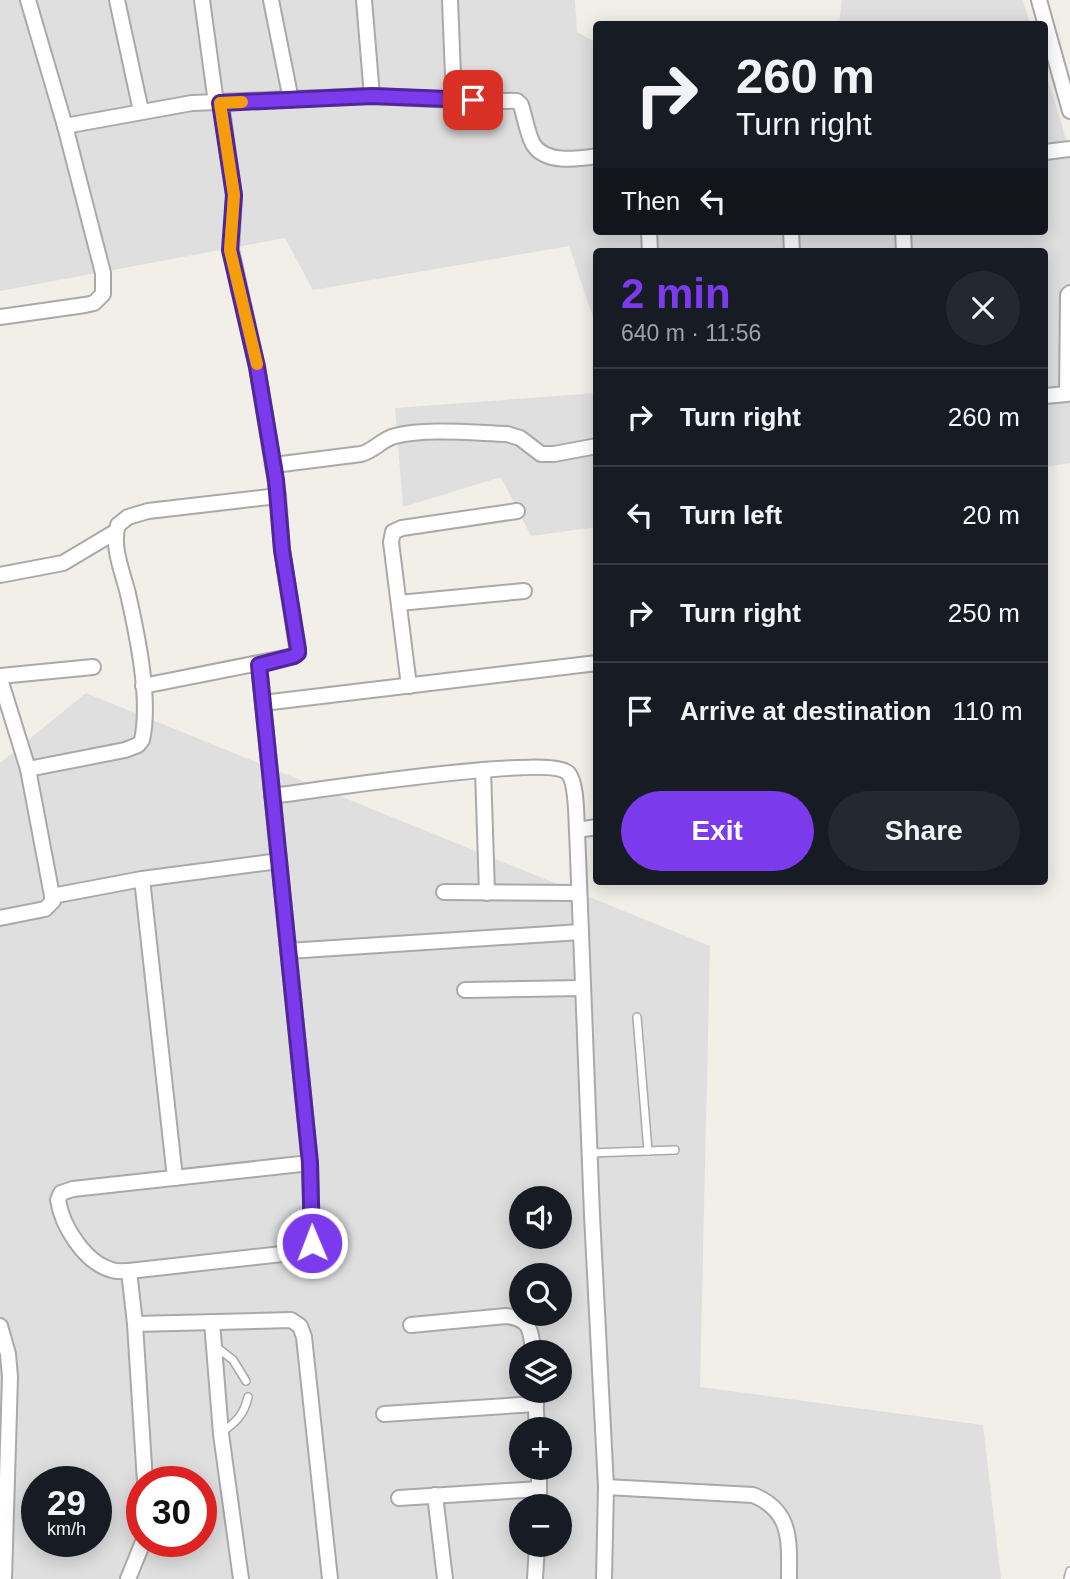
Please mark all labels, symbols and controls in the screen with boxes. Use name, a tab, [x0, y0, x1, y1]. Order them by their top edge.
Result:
icon: right	[621, 49, 712, 140]
text: 260 m	[736, 49, 875, 103]
pin	[443, 70, 503, 130]
icon: arrive	[454, 81, 492, 119]
text: Turn right	[736, 106, 872, 142]
icon: left	[694, 182, 732, 220]
text: Then	[621, 186, 680, 216]
text: 2 min	[621, 270, 731, 317]
button: close	[946, 271, 1020, 345]
text: 640 m · 11:56	[621, 320, 761, 346]
icon: right	[621, 398, 659, 436]
text: Turn right	[680, 402, 801, 432]
text: 260 m	[948, 402, 1020, 432]
icon: left	[621, 496, 659, 534]
text: Turn left	[680, 500, 782, 530]
text: 20 m	[962, 500, 1020, 530]
icon: right	[621, 594, 659, 632]
text: Turn right	[680, 598, 801, 628]
text: 250 m	[948, 598, 1020, 628]
icon: arrive	[621, 692, 659, 730]
text: Arrive at destination	[680, 696, 931, 726]
text: 110 m	[952, 696, 1023, 726]
button: Exit	[621, 791, 814, 871]
button: Share	[828, 791, 1020, 871]
map controls	[509, 1186, 572, 1557]
button: sound	[509, 1186, 572, 1249]
position arrow	[275, 1206, 349, 1280]
button: search	[509, 1263, 572, 1326]
button: layers	[509, 1340, 572, 1403]
button: +	[509, 1417, 572, 1480]
speed limit sign: 30	[126, 1466, 217, 1557]
text: 29	[47, 1483, 86, 1522]
button: −	[509, 1494, 572, 1557]
text: km/h	[47, 1519, 86, 1539]

